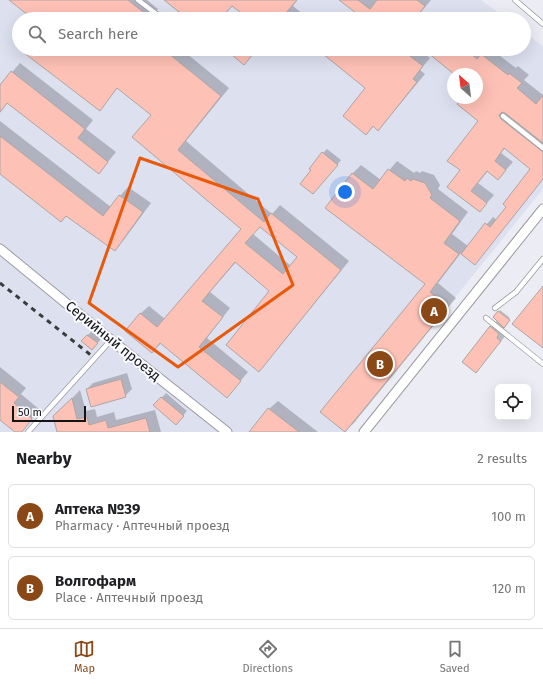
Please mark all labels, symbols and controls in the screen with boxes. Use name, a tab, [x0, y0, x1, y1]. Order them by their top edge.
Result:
search box	[12, 12, 531, 56]
icon: search	[26, 23, 48, 45]
text: Search here	[58, 25, 138, 43]
north arrow	[447, 68, 483, 104]
your location	[335, 182, 355, 202]
pin: A	[421, 296, 447, 326]
street label: Серийный проезд	[62, 297, 164, 385]
pin: B	[367, 349, 393, 379]
map controls	[495, 384, 531, 420]
button: locate	[495, 384, 531, 420]
scale bar	[12, 404, 86, 423]
text: 50 m	[18, 406, 42, 419]
text: Nearby	[16, 448, 71, 469]
text: 2 results	[477, 451, 527, 466]
text: Аптека №39	[55, 500, 140, 518]
text: A	[26, 509, 34, 524]
text: 100 m	[491, 509, 526, 524]
text: Pharmacy · Аптечный проезд	[55, 518, 230, 533]
text: Волгофарм	[55, 572, 136, 590]
text: B	[26, 581, 34, 596]
text: 120 m	[492, 581, 526, 596]
text: Place · Аптечный проезд	[55, 590, 203, 605]
tab: Map	[73, 638, 95, 675]
tab: Directions	[242, 638, 293, 675]
tab: Saved	[440, 638, 470, 675]

